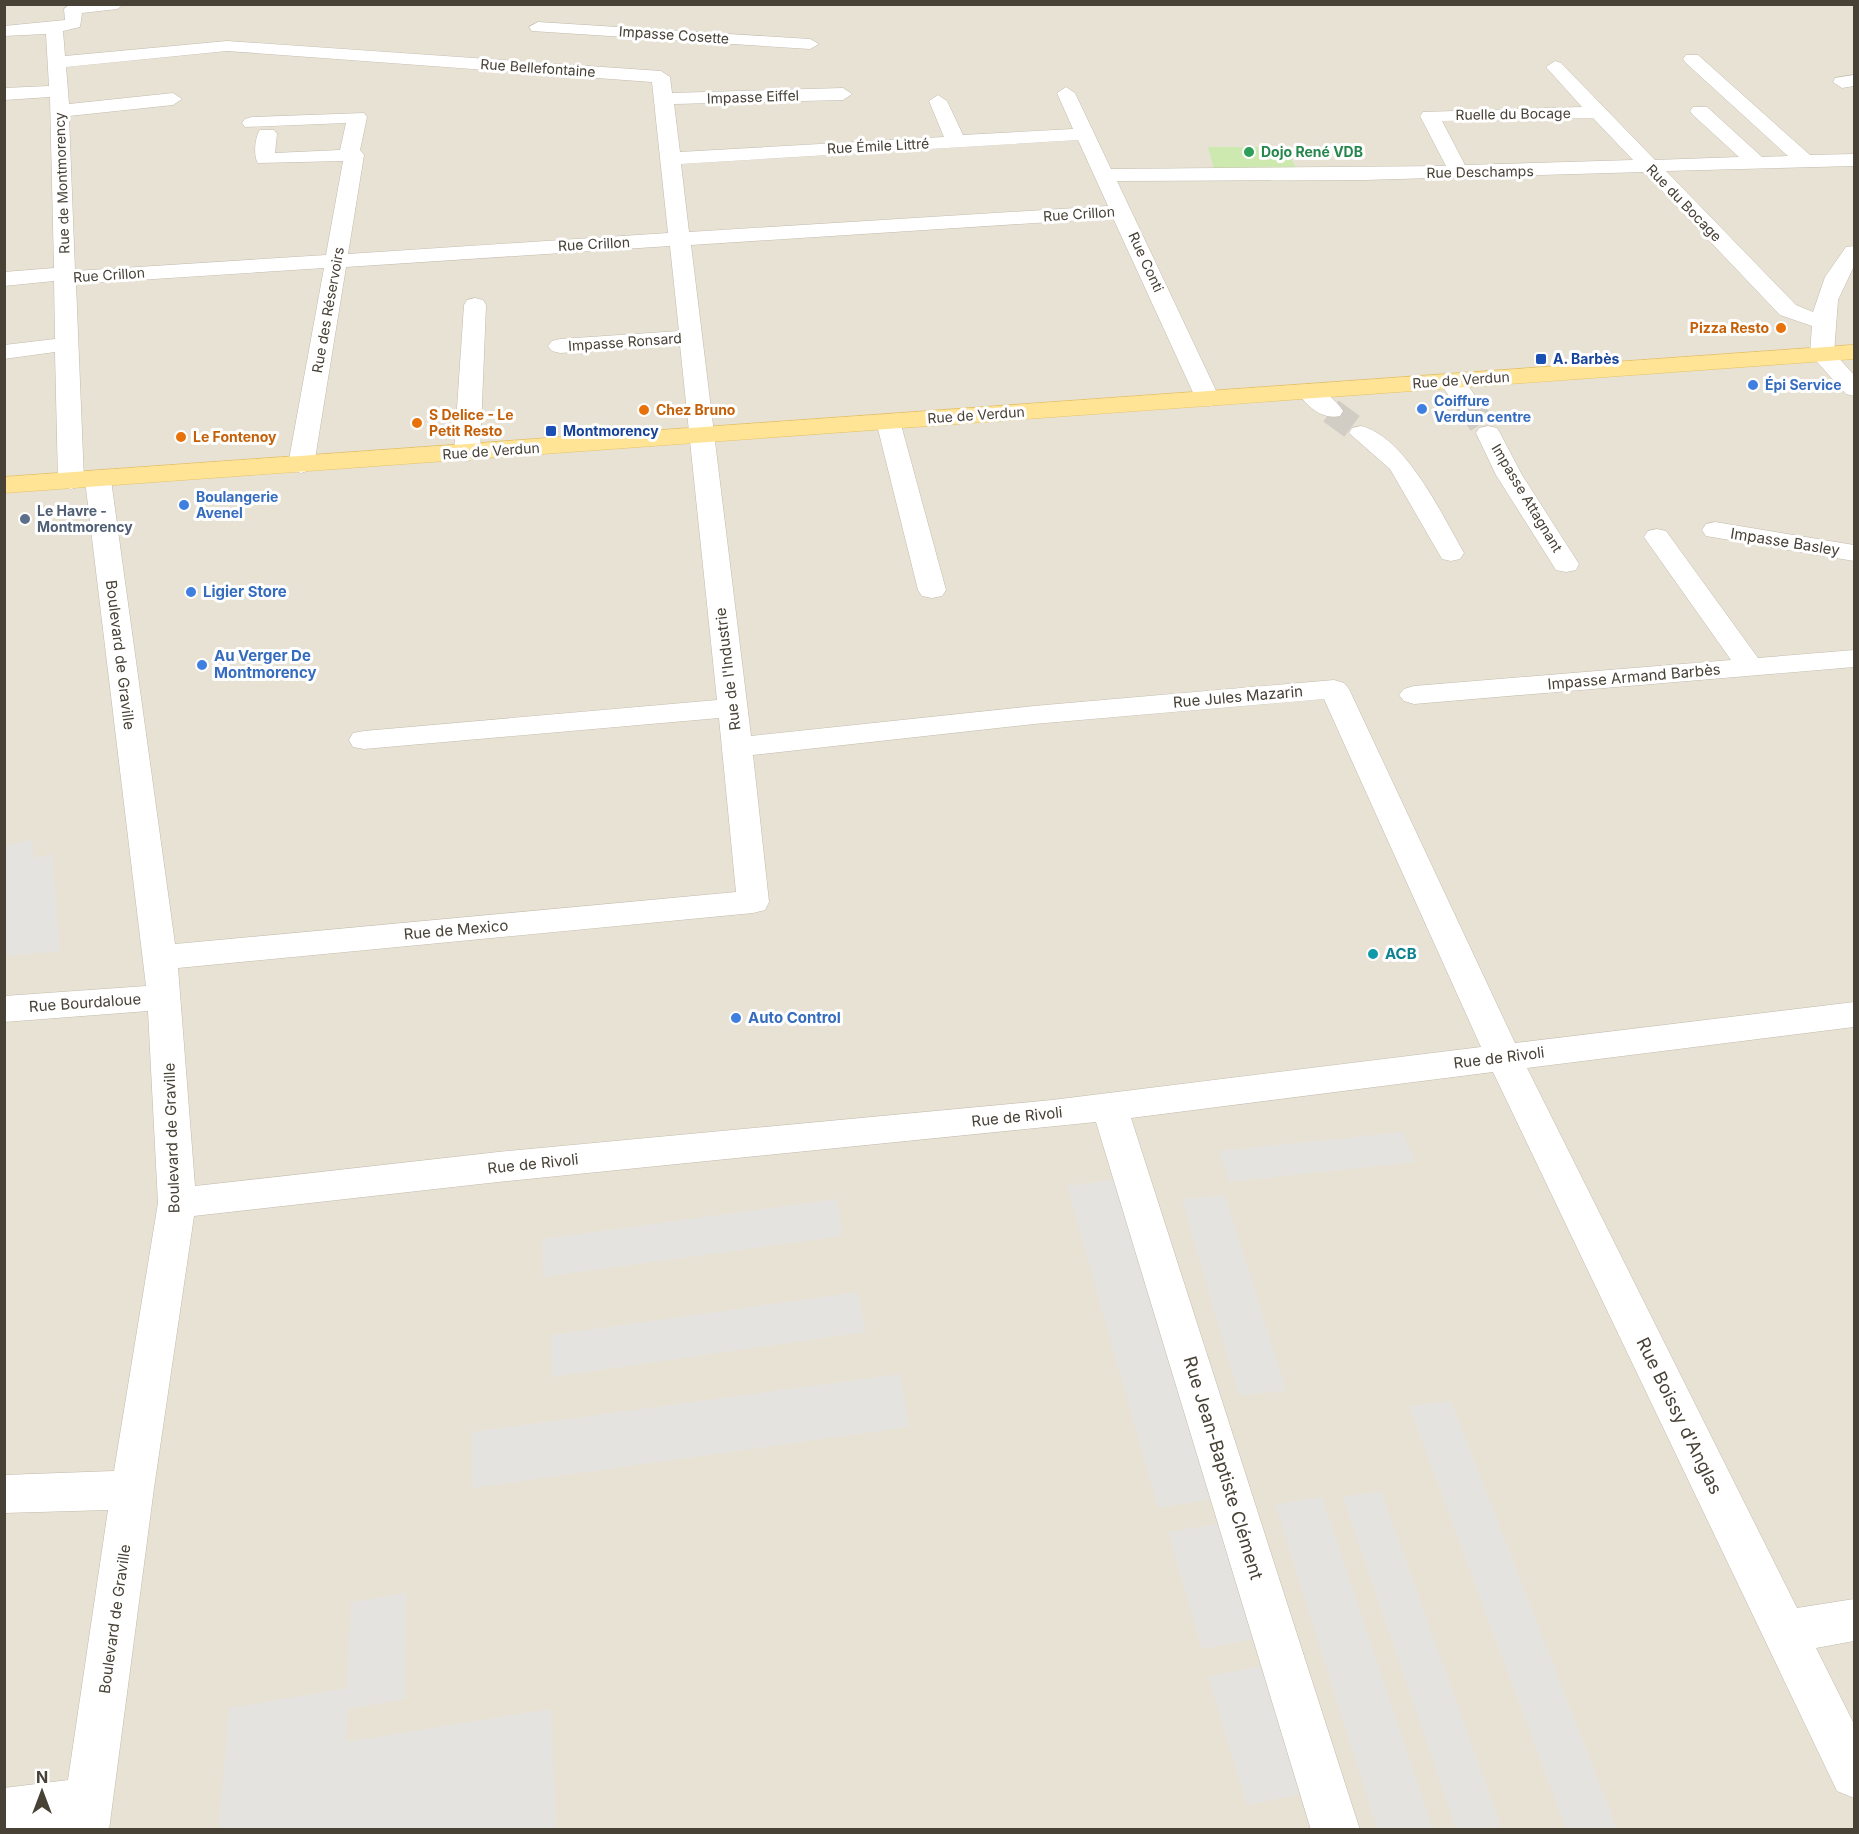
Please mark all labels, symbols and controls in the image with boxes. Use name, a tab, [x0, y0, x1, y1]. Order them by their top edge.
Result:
street label: Impasse Cosette	[618, 22, 730, 47]
street label: Rue Bellefontaine	[480, 55, 596, 80]
street label: Impasse Eiffel	[707, 86, 799, 107]
street label: Ruelle du Bocage	[1455, 104, 1571, 123]
street label: Rue de Montmorency	[51, 112, 72, 254]
street label: Rue Émile Littré	[826, 134, 929, 157]
place label: Dojo René VDB	[1261, 143, 1363, 160]
marker: Dojo René VDB	[1242, 145, 1256, 159]
street label: Rue du Bocage	[1643, 161, 1725, 245]
street label: Rue Deschamps	[1426, 162, 1534, 181]
street label: Rue Crillon	[1042, 203, 1115, 224]
street label: Rue Conti	[1125, 229, 1168, 295]
street label: Rue Crillon	[558, 233, 630, 254]
street label: Rue des Réservoirs	[308, 246, 347, 374]
street label: Rue Crillon	[72, 264, 145, 285]
place label: Pizza Resto	[1690, 319, 1769, 336]
marker: Pizza Resto	[1774, 321, 1788, 335]
street label: Impasse Ronsard	[568, 329, 682, 354]
place label: A. Barbès	[1553, 350, 1619, 367]
marker: A. Barbès	[1534, 352, 1548, 366]
street label: Rue de Verdun	[1412, 368, 1510, 391]
place label: Épi Service	[1765, 375, 1842, 393]
marker: Épi Service	[1746, 378, 1760, 392]
place label: Coiffure Verdun centre	[1434, 392, 1531, 425]
place label: Chez Bruno	[656, 401, 736, 418]
marker: Coiffure Verdun centre	[1415, 402, 1429, 416]
marker: Chez Bruno	[637, 403, 651, 417]
street label: Rue de Verdun	[927, 403, 1025, 426]
place label: S Delice - Le Petit Resto	[429, 406, 514, 439]
marker: S Delice - Le Petit Resto	[410, 416, 424, 430]
place label: Montmorency	[563, 422, 659, 439]
marker: Montmorency	[544, 424, 558, 438]
place label: Le Fontenoy	[193, 428, 277, 445]
marker: Le Fontenoy	[174, 430, 188, 444]
street label: Rue de Verdun	[442, 439, 540, 462]
street label: Impasse Attagnant	[1488, 441, 1567, 555]
place label: Boulangerie Avenel	[196, 488, 278, 521]
marker: Boulangerie Avenel	[177, 498, 191, 512]
place label: Le Havre - Montmorency	[37, 502, 133, 535]
marker: Le Havre - Montmorency	[18, 512, 32, 526]
street label: Impasse Basley	[1729, 523, 1842, 560]
street label: Boulevard de Graville	[102, 579, 139, 731]
place label: Ligier Store	[203, 582, 287, 601]
marker: Ligier Store	[184, 585, 198, 599]
street label: Rue de l'Industrie	[711, 606, 744, 732]
place label: Au Verger De Montmorency	[214, 646, 317, 682]
marker: Au Verger De Montmorency	[195, 658, 209, 672]
street label: Impasse Armand Barbès	[1547, 659, 1721, 694]
street label: Rue Jules Mazarin	[1172, 681, 1304, 712]
street label: Rue de Mexico	[403, 915, 509, 944]
place label: ACB	[1385, 944, 1417, 963]
marker: ACB	[1366, 947, 1380, 961]
street label: Rue Bourdaloue	[28, 989, 142, 1016]
place label: Auto Control	[748, 1008, 841, 1027]
marker: Auto Control	[729, 1011, 743, 1025]
street label: Rue de Rivoli	[1452, 1043, 1545, 1072]
street label: Boulevard de Graville	[159, 1062, 184, 1214]
street label: Rue de Rivoli	[971, 1102, 1063, 1131]
street label: Rue de Rivoli	[487, 1149, 579, 1178]
street label: Rue Boissy d'Anglas	[1632, 1334, 1727, 1498]
street label: Rue Jean-Baptiste Clément	[1179, 1354, 1268, 1582]
street label: Boulevard de Graville	[95, 1543, 134, 1695]
north arrow	[12, 1762, 72, 1822]
text: N	[36, 1767, 48, 1787]

